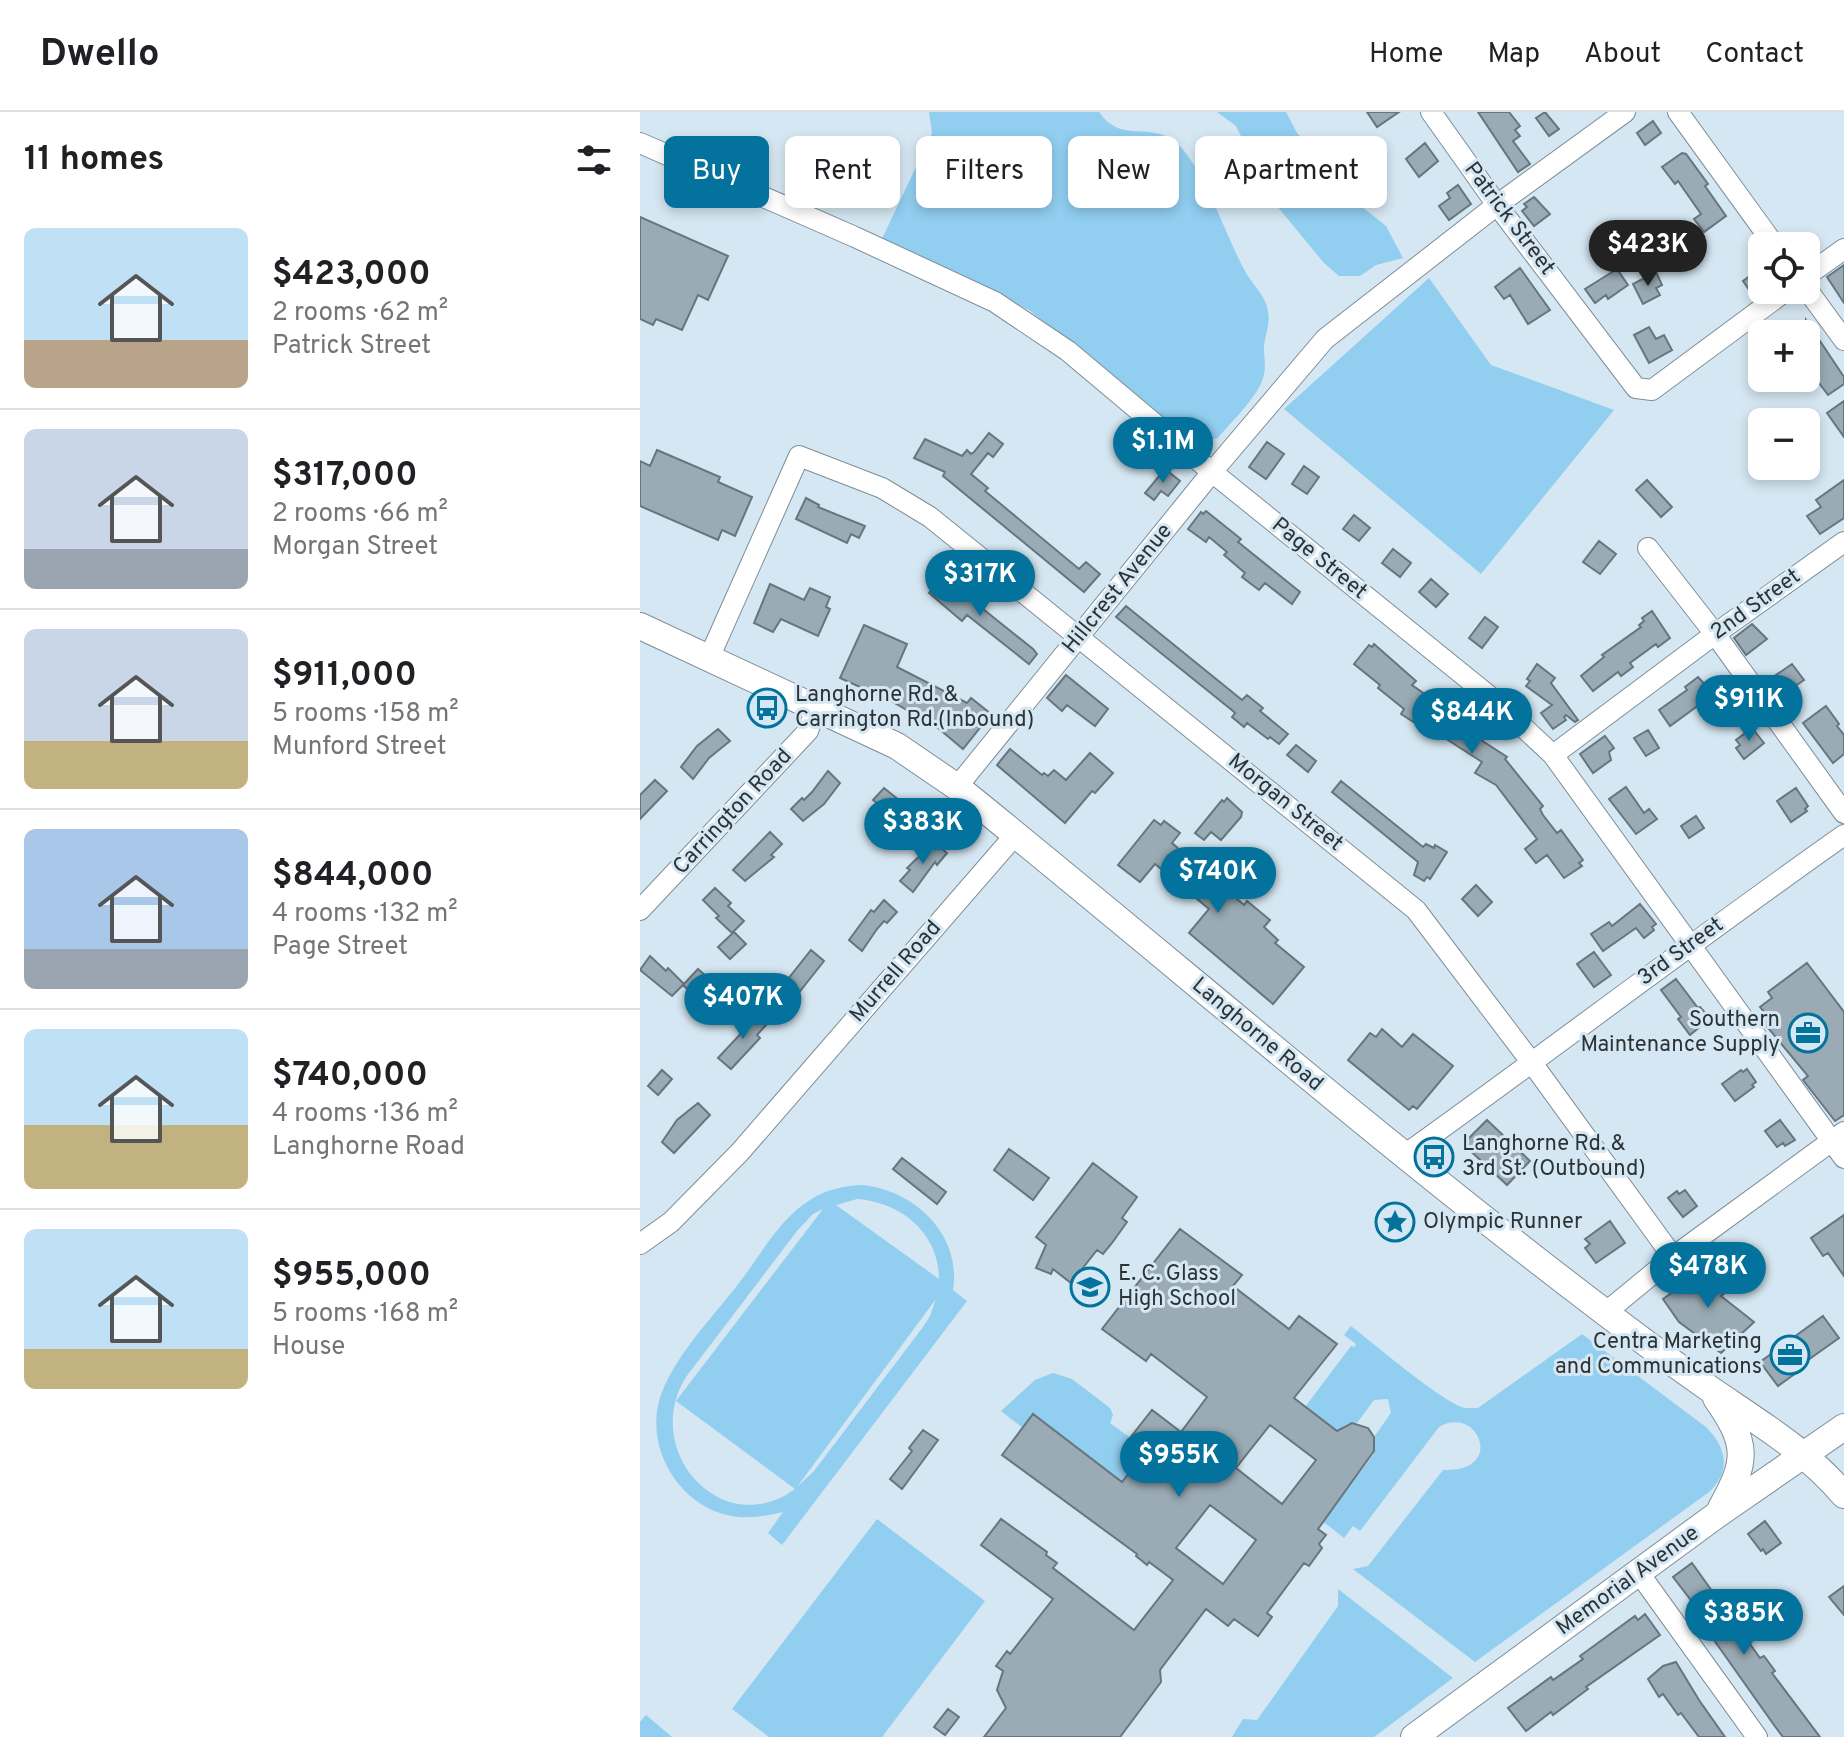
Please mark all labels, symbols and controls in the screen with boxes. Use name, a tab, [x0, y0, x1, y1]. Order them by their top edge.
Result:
text: Dwello	[40, 31, 159, 80]
text: Home	[1369, 37, 1443, 73]
text: Map	[1487, 37, 1540, 73]
text: About	[1584, 37, 1661, 73]
text: Contact	[1705, 37, 1804, 73]
chip: Buy	[664, 136, 769, 208]
chip: Rent	[785, 136, 900, 208]
chip: Filters	[916, 136, 1052, 208]
chip: New	[1068, 136, 1179, 208]
chip: Apartment	[1195, 136, 1387, 208]
icon: filters	[572, 138, 616, 182]
text: 11 homes	[24, 139, 164, 182]
street label: Patrick Street	[1458, 157, 1560, 281]
pin: $423K	[1592, 220, 1704, 288]
text: $423K	[1607, 229, 1689, 262]
map controls	[1748, 232, 1820, 480]
button: locate	[1748, 232, 1820, 304]
text: $423,000	[272, 254, 431, 297]
icon: home	[88, 260, 184, 356]
text: 2 rooms · 62 m²	[272, 297, 448, 330]
button: +	[1748, 320, 1820, 392]
text: Patrick Street	[272, 330, 431, 363]
button: −	[1748, 408, 1820, 480]
pin: $1.1M	[1107, 417, 1219, 485]
text: $1.1M	[1131, 426, 1195, 459]
text: $317,000	[272, 455, 418, 498]
icon: home	[88, 461, 184, 557]
text: 2 rooms · 66 m²	[272, 498, 448, 531]
street label: Page Street	[1266, 512, 1372, 606]
street label: Hillcrest Avenue	[1057, 519, 1179, 659]
text: Morgan Street	[272, 531, 438, 564]
pin: $317K	[924, 550, 1036, 618]
text: $317K	[943, 559, 1017, 592]
street label: 2nd Street	[1706, 563, 1806, 647]
text: $911,000	[272, 655, 417, 698]
icon: home	[88, 661, 184, 757]
pin: $911K	[1693, 675, 1805, 743]
place label: Langhorne Rd. & Carrington Rd.(Inbound)	[795, 682, 1034, 734]
text: $911K	[1714, 684, 1784, 717]
bus stop icon: Langhorne Rd. & Carrington Rd.(Inbound)	[746, 687, 788, 729]
pin: $844K	[1416, 688, 1528, 756]
text: $844K	[1430, 697, 1514, 730]
text: 5 rooms · 158 m²	[272, 698, 459, 731]
text: Munford Street	[272, 731, 447, 764]
street label: Carrington Road	[668, 743, 798, 881]
street label: Morgan Street	[1222, 748, 1348, 858]
pin: $383K	[867, 798, 979, 866]
text: $383K	[882, 807, 964, 840]
pin: $740K	[1162, 847, 1274, 915]
text: $844,000	[272, 855, 433, 898]
text: $740K	[1178, 856, 1258, 889]
icon: home	[88, 861, 184, 957]
text: 4 rooms · 132 m²	[272, 898, 458, 931]
street label: 3rd Street	[1633, 912, 1729, 992]
street label: Murrell Road	[844, 916, 948, 1028]
text: Page Street	[272, 931, 408, 964]
street label: Langhorne Road	[1186, 972, 1328, 1098]
pin: $407K	[687, 973, 799, 1041]
text: $407K	[702, 982, 784, 1015]
place label: Southern Maintenance Supply	[1580, 1007, 1780, 1059]
office icon: Southern Maintenance Supply	[1787, 1012, 1829, 1054]
text: $740,000	[272, 1055, 428, 1098]
icon: home	[88, 1061, 184, 1157]
text: 4 rooms · 136 m²	[272, 1098, 458, 1131]
text: Langhorne Road	[272, 1131, 465, 1164]
place label: Langhorne Rd. & 3rd St. (Outbound)	[1462, 1131, 1646, 1183]
bus stop icon: Langhorne Rd. & 3rd St. (Outbound)	[1413, 1136, 1455, 1178]
place icon: Olympic Runner	[1374, 1201, 1416, 1243]
place label: Olympic Runner	[1423, 1209, 1583, 1236]
pin: $478K	[1652, 1242, 1764, 1310]
text: $478K	[1668, 1251, 1748, 1284]
text: $955,000	[272, 1255, 431, 1298]
icon: home	[88, 1261, 184, 1357]
place label: E. C. Glass High School	[1118, 1261, 1236, 1313]
school or university icon: E. C. Glass High School	[1069, 1266, 1111, 1308]
text: 5 rooms · 168 m²	[272, 1298, 458, 1331]
place label: Centra Marketing and Communications	[1555, 1329, 1762, 1381]
text: House	[272, 1331, 345, 1364]
office icon: Centra Marketing and Communications	[1769, 1334, 1811, 1376]
pin: $955K	[1123, 1431, 1235, 1499]
text: $955K	[1138, 1440, 1220, 1473]
street label: Memorial Avenue	[1551, 1520, 1705, 1642]
pin: $385K	[1688, 1589, 1800, 1657]
text: $385K	[1703, 1598, 1785, 1631]

